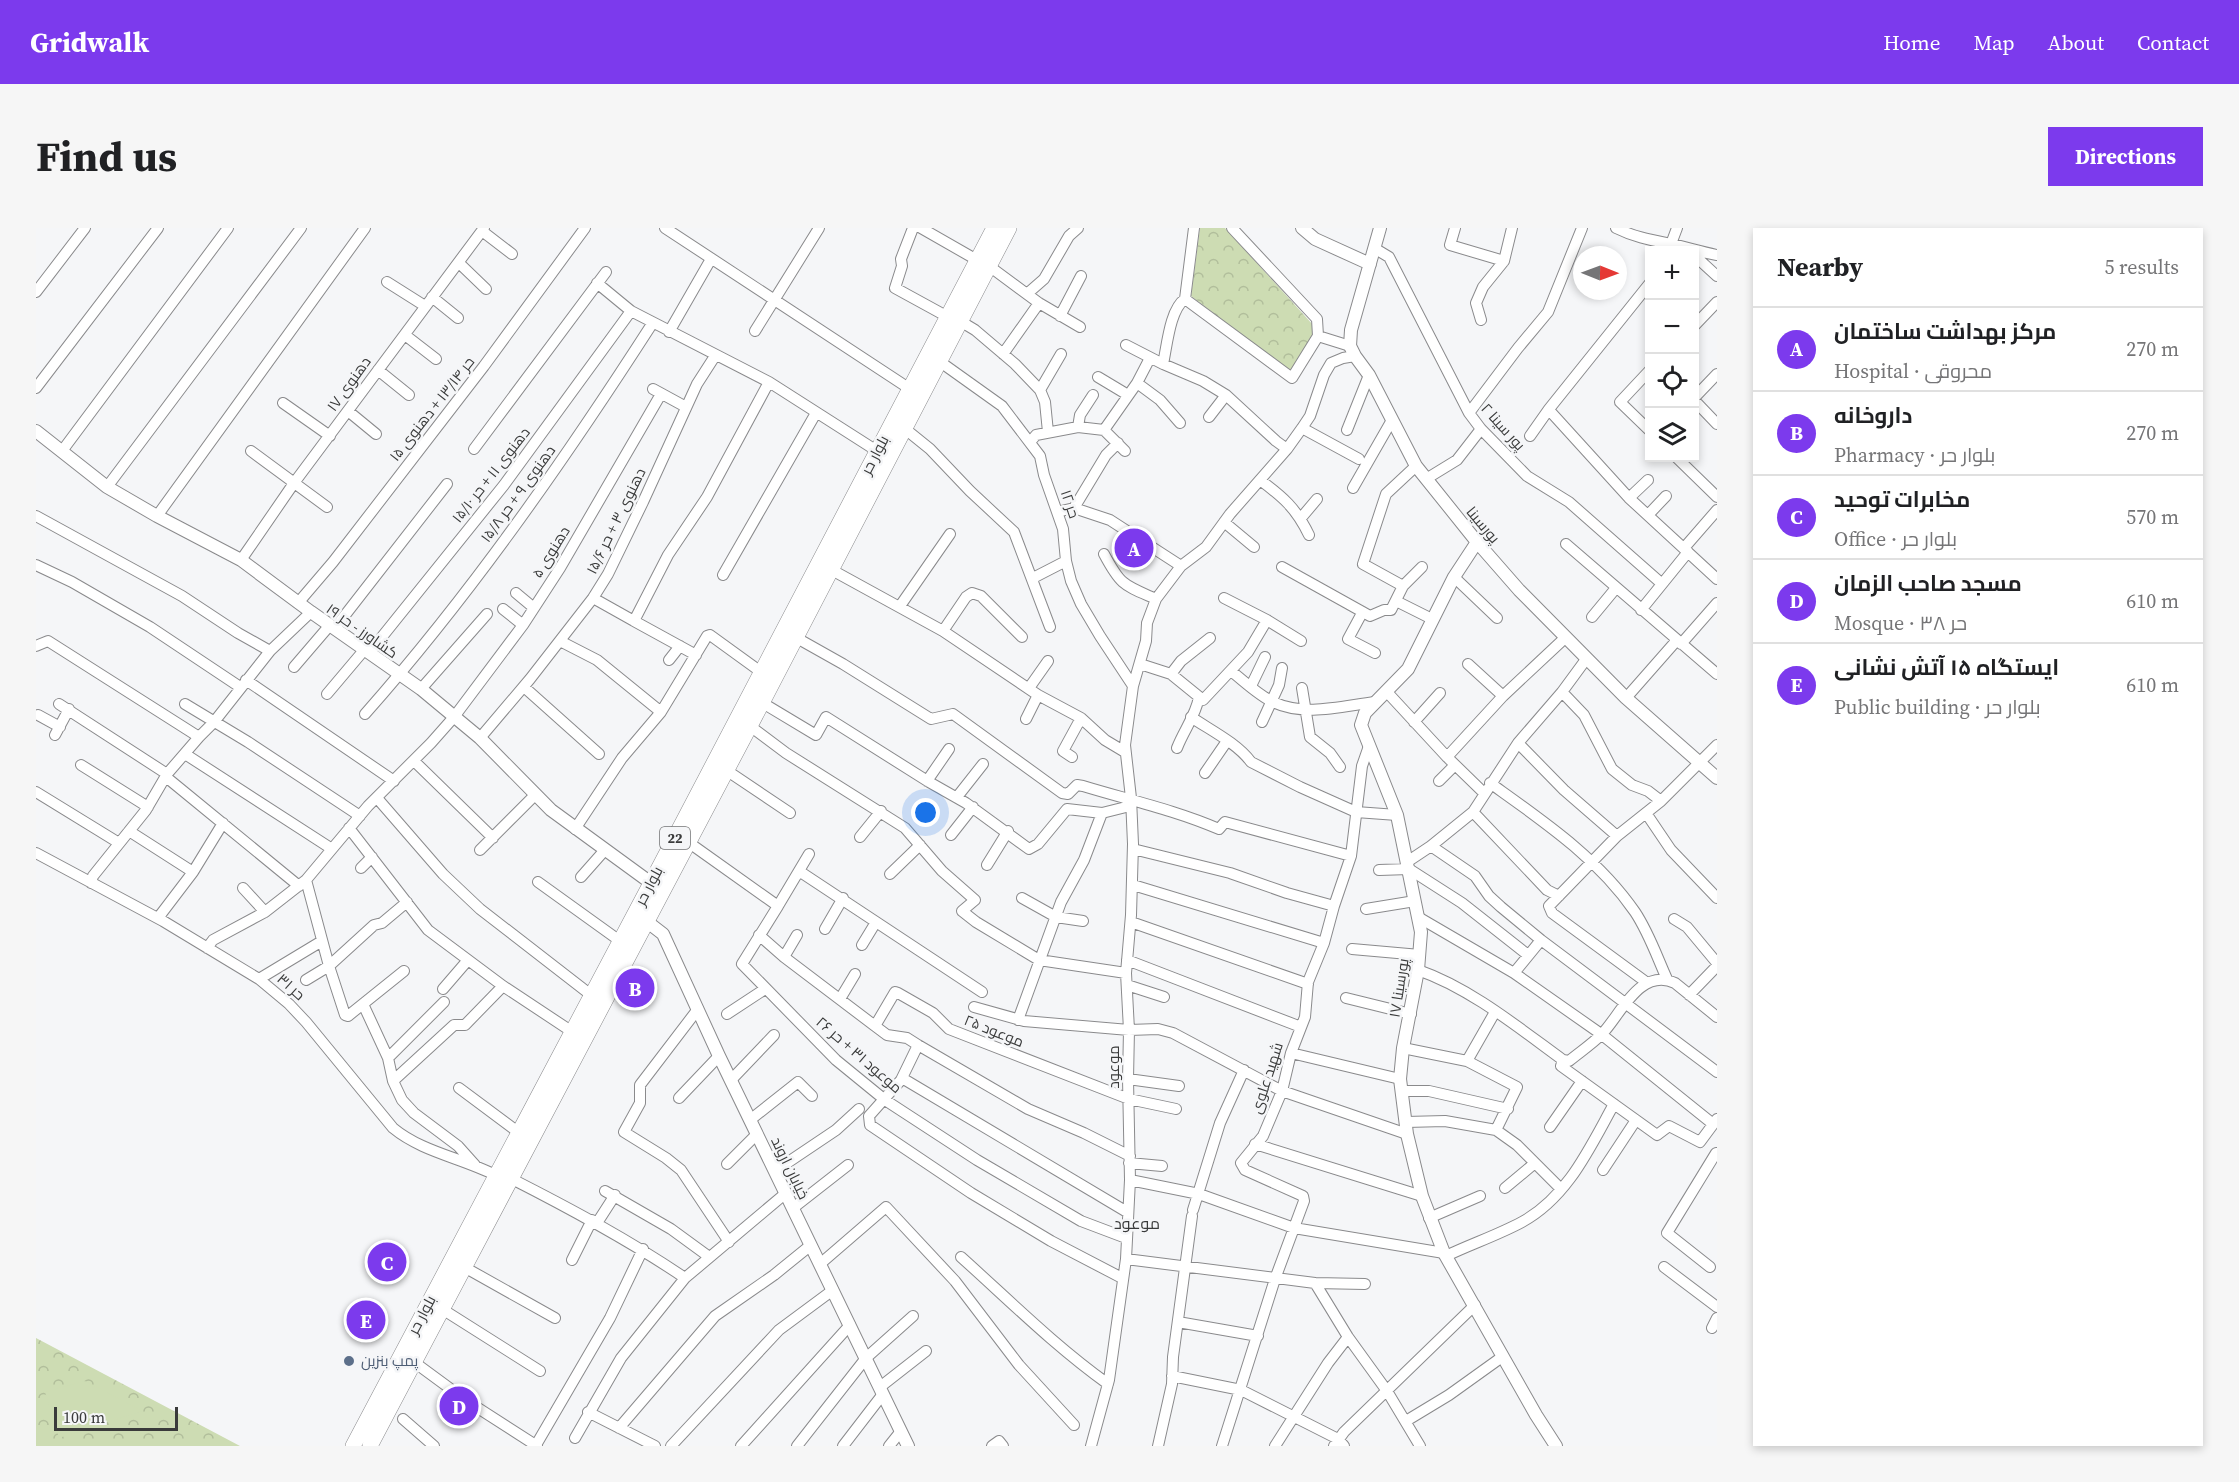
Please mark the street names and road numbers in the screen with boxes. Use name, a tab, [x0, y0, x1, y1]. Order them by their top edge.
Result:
street label: دهنوی ۱۷	[322, 352, 376, 415]
street label: حر ۱۳/۱۴ + دهنوی ۱۵	[384, 352, 479, 465]
street label: پور سینا ۲	[1476, 398, 1530, 455]
street label: دهنوی ۱۱ + حر ۱۵/۱۰	[447, 423, 535, 527]
street label: بلوار حر	[855, 431, 894, 479]
street label: دهنوی ۹ + حر ۱۵/۸	[475, 441, 560, 547]
street label: دهنوی ۳ + حر ۱۵/۶	[581, 464, 650, 577]
street label: حر ۱۲	[1056, 487, 1085, 521]
street label: پورسینا	[1462, 502, 1505, 548]
street label: دهنوی ۵	[526, 522, 575, 582]
street label: کشاورز - حر ۱۹	[322, 598, 402, 663]
road number: 22	[660, 827, 690, 849]
street label: بلوار حر	[629, 862, 668, 910]
street label: پورسینا ۱۷	[1383, 957, 1414, 1019]
street label: حر ۳۱	[273, 968, 310, 1005]
street label: موعود ۲۵	[961, 1009, 1027, 1052]
street label: موعود ۳۱ + حر ۲۶	[812, 1011, 907, 1098]
street label: شهید علوی	[1245, 1039, 1288, 1116]
street label: موعود	[1103, 1045, 1124, 1089]
street label: خیابان اروند	[766, 1133, 815, 1203]
street label: بلوار حر	[402, 1291, 441, 1339]

